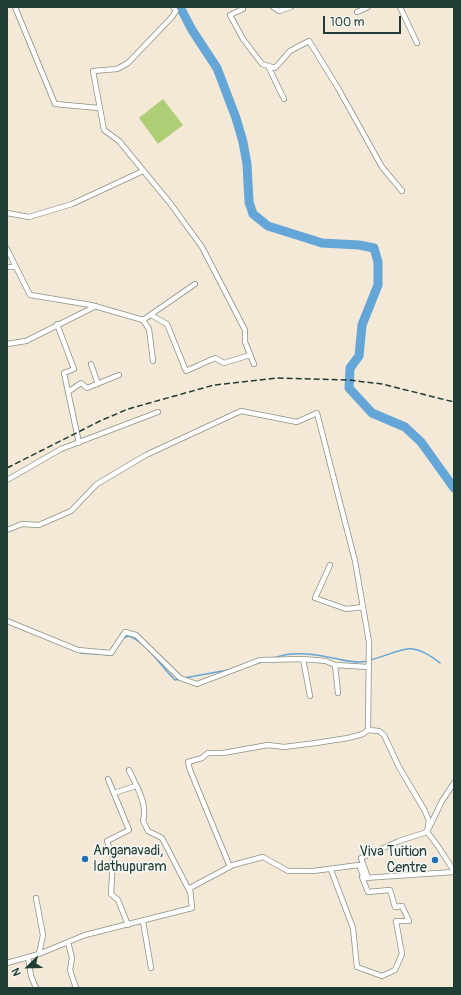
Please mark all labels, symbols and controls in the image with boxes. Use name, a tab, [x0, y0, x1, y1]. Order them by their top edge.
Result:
scale bar	[325, 8, 403, 34]
text: 100 m	[330, 15, 364, 30]
place label: Anganavadi, Idathupuram	[93, 843, 167, 876]
place label: Viva Tuition Centre	[360, 844, 427, 876]
marker: Anganavadi, Idathupuram	[80, 854, 90, 864]
marker: Viva Tuition Centre	[430, 855, 440, 865]
north arrow	[8, 947, 48, 987]
text: N	[9, 966, 24, 978]

